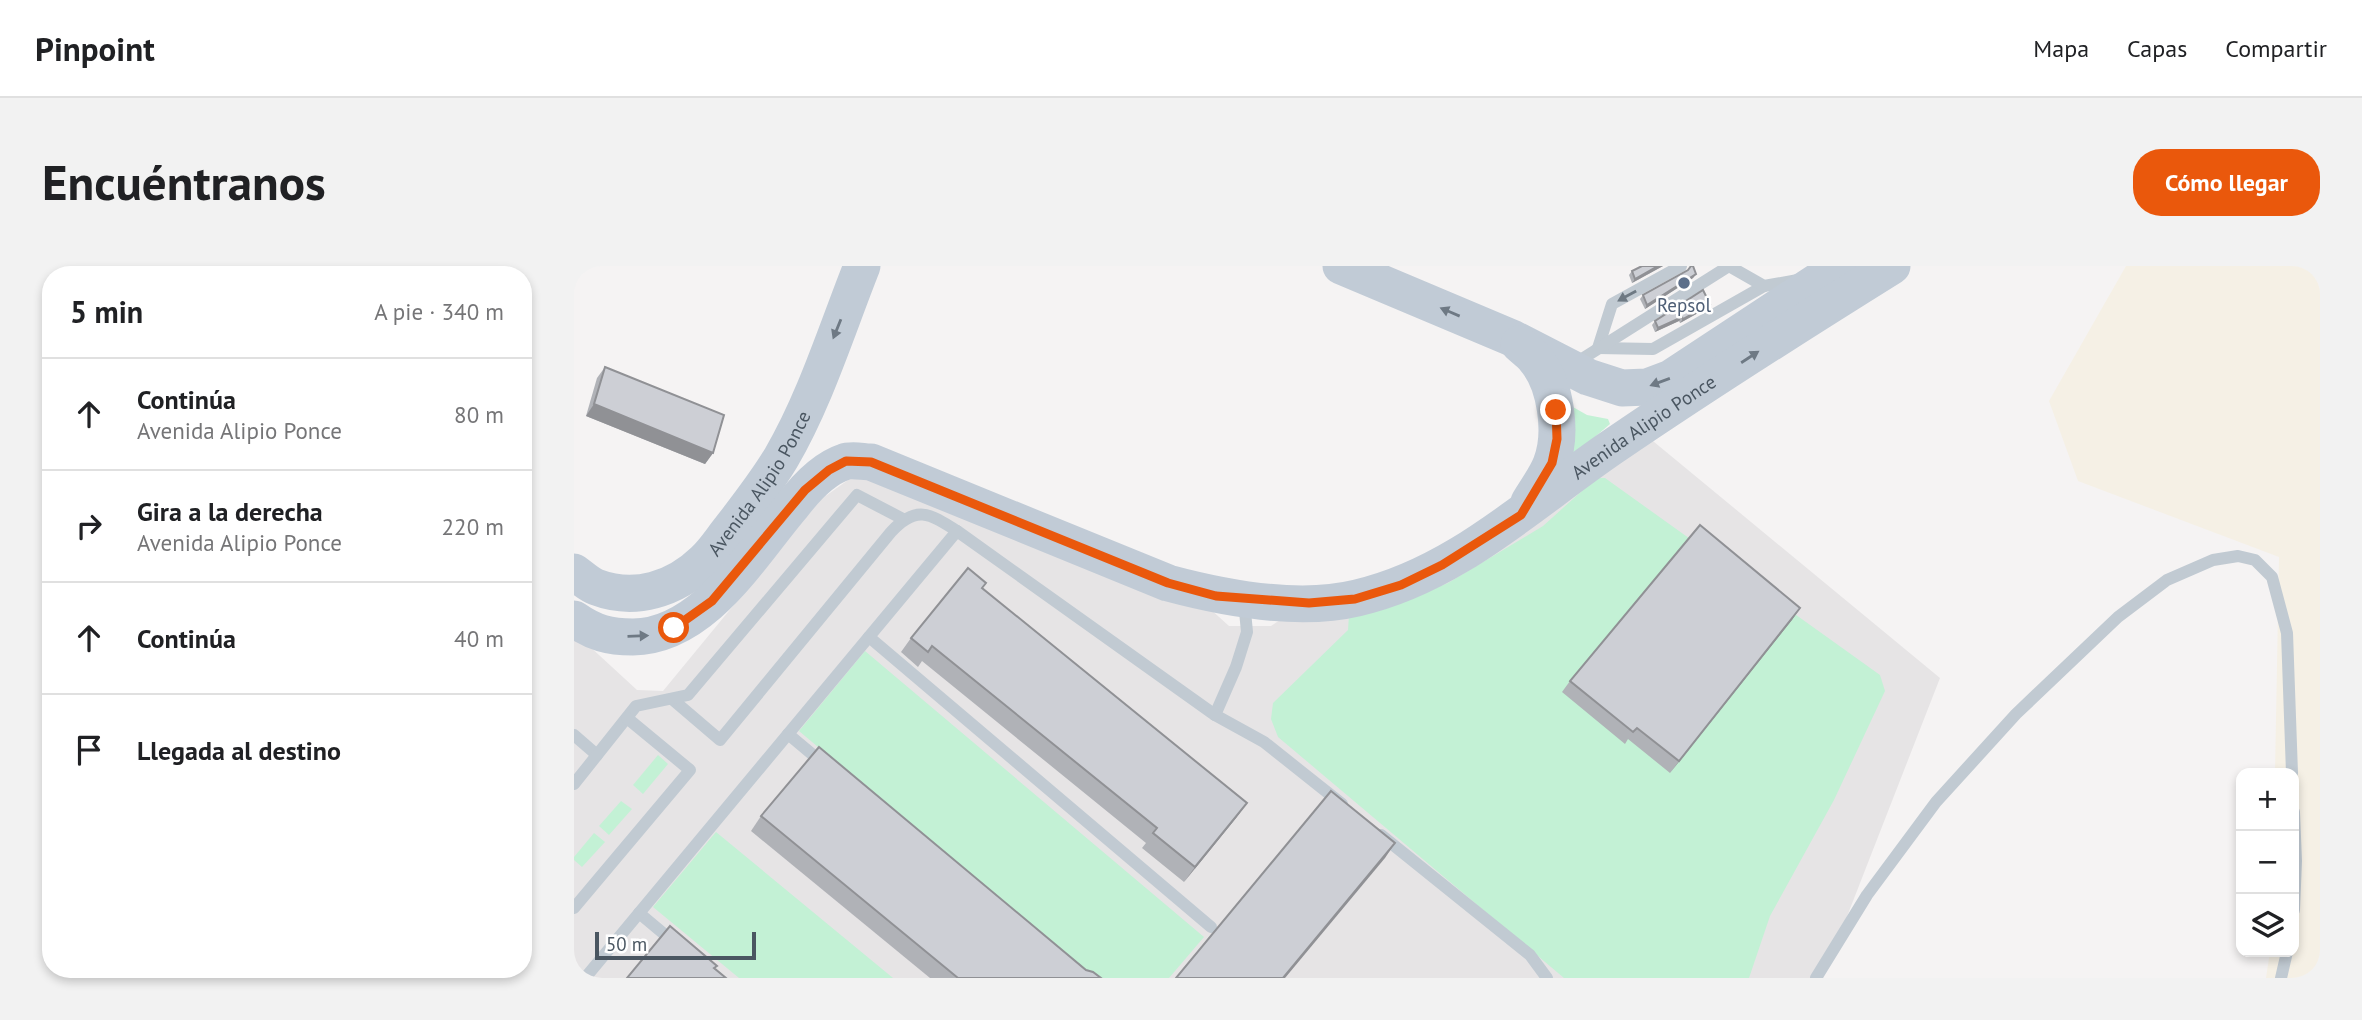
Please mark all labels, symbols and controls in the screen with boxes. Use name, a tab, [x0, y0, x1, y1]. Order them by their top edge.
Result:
text: Pinpoint	[35, 27, 155, 70]
text: Mapa	[2033, 33, 2089, 64]
text: Capas	[2127, 33, 2187, 64]
text: Compartir	[2225, 33, 2327, 64]
button: Cómo llegar	[2133, 149, 2320, 216]
text: Encuéntranos	[42, 150, 326, 214]
marker: Repsol	[1676, 275, 1692, 291]
one-way arrow	[1617, 290, 1636, 302]
text: 5 min	[70, 292, 143, 331]
place label: Repsol	[1657, 293, 1711, 317]
text: A pie · 340 m	[374, 297, 504, 326]
one-way arrow	[1440, 306, 1461, 317]
one-way arrow	[831, 319, 842, 340]
one-way arrow	[1741, 350, 1760, 363]
street label: Avenida Alipio Ponce	[1566, 369, 1720, 484]
one-way arrow	[1650, 377, 1671, 388]
text: Continúa	[137, 383, 236, 416]
route end	[1540, 394, 1571, 425]
icon: ahead	[70, 395, 108, 433]
text: 80 m	[454, 400, 504, 429]
street label: Avenida Alipio Ponce	[702, 407, 816, 561]
text: Avenida Alipio Ponce	[137, 416, 342, 445]
text: Gira a la derecha	[137, 495, 323, 528]
icon: right	[70, 507, 108, 545]
text: 220 m	[442, 512, 504, 541]
text: Avenida Alipio Ponce	[137, 528, 342, 557]
route start	[658, 612, 689, 643]
icon: ahead	[70, 619, 108, 657]
text: Continúa	[137, 622, 236, 655]
text: 40 m	[454, 624, 504, 653]
one-way arrow	[627, 631, 649, 642]
icon: arrive	[70, 731, 108, 769]
text: Llegada al destino	[137, 734, 341, 767]
map controls	[2236, 768, 2299, 957]
button: +	[2236, 768, 2299, 831]
button: −	[2236, 831, 2299, 894]
button: layers	[2236, 894, 2299, 957]
scale bar	[595, 929, 756, 961]
text: 50 m	[606, 932, 647, 956]

